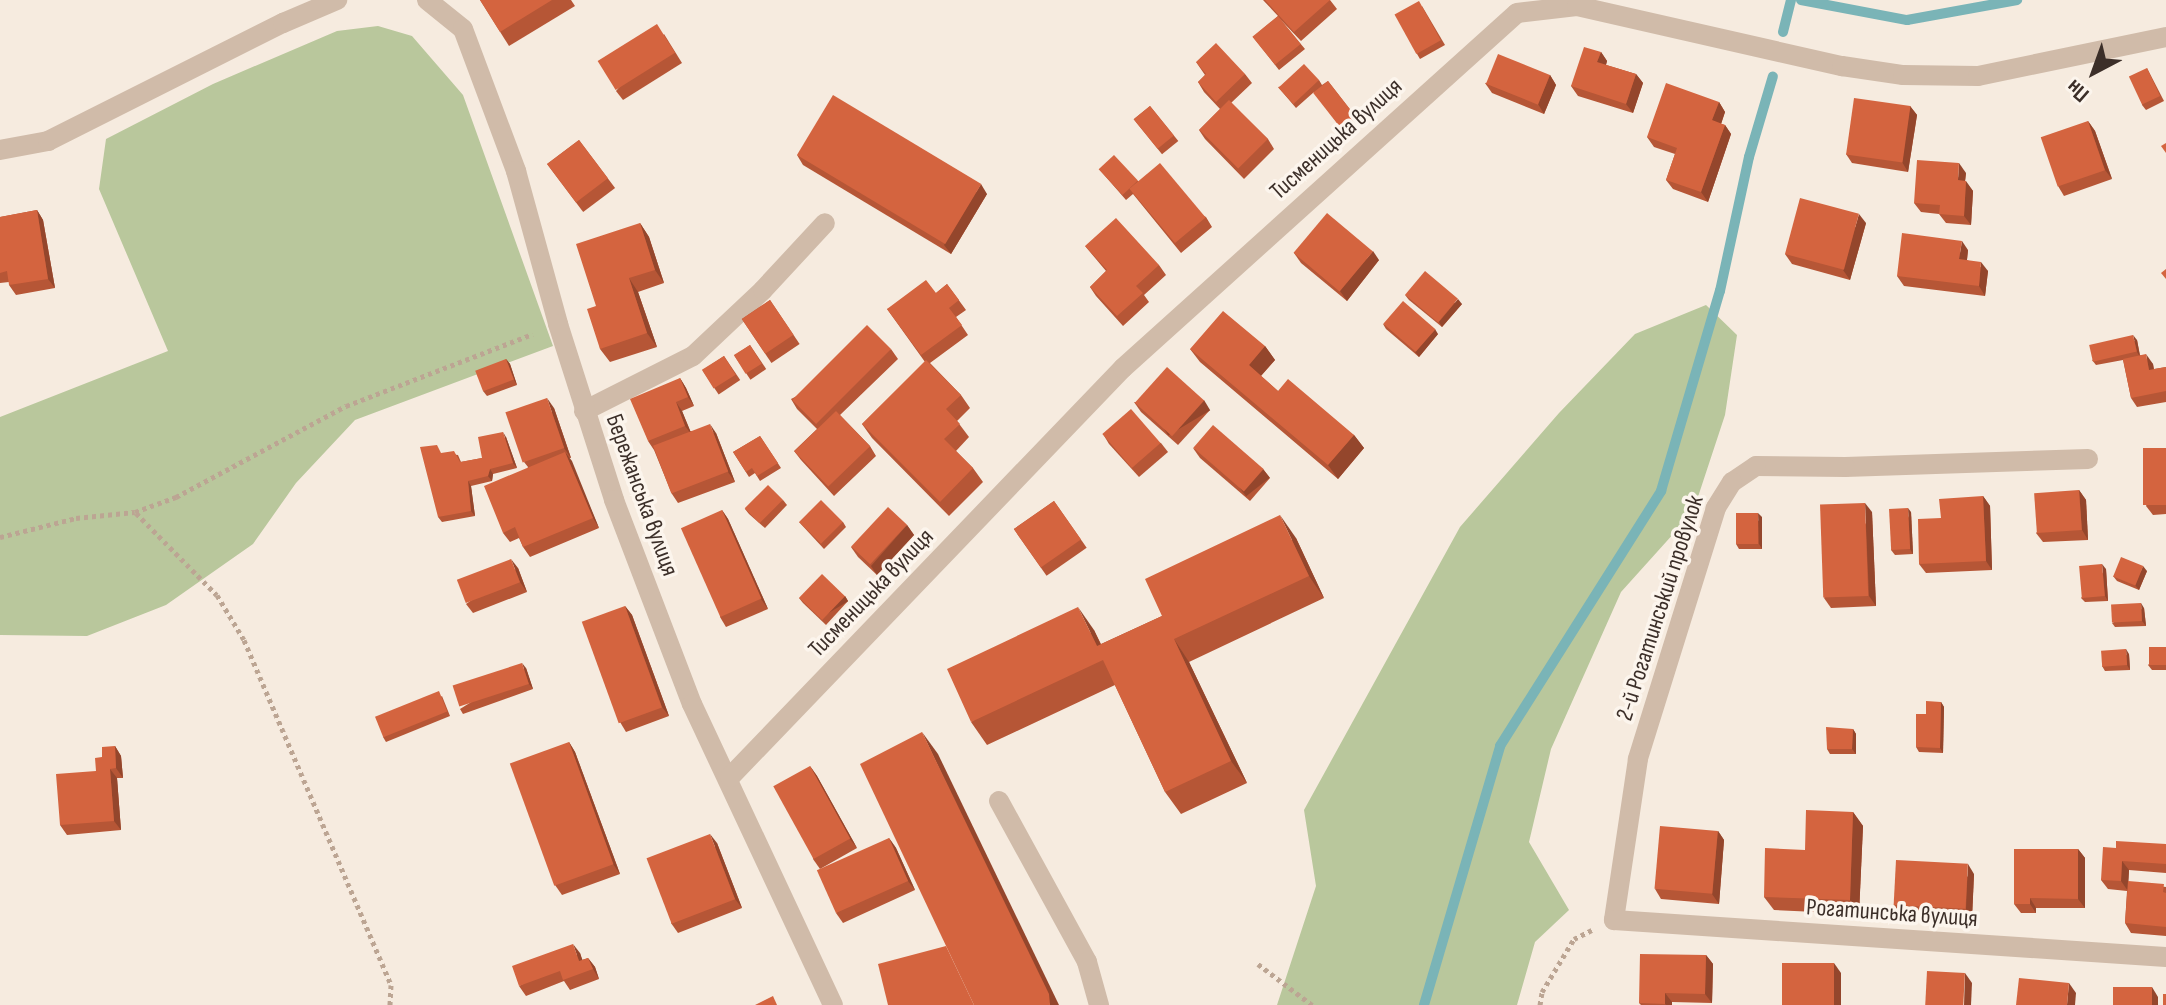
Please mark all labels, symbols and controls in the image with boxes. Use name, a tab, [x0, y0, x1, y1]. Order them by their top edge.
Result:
north arrow	[2054, 32, 2134, 112]
street label: Тисменицька вулиця	[1264, 72, 1408, 206]
text: Пн	[2061, 73, 2095, 108]
street label: Бережанська вулиця	[599, 410, 685, 580]
street label: 2-й Рогатинський провулок	[1610, 492, 1710, 724]
street label: Тисменицька вулиця	[802, 523, 940, 663]
street label: Рогатинська вулиця	[1805, 893, 1979, 933]

